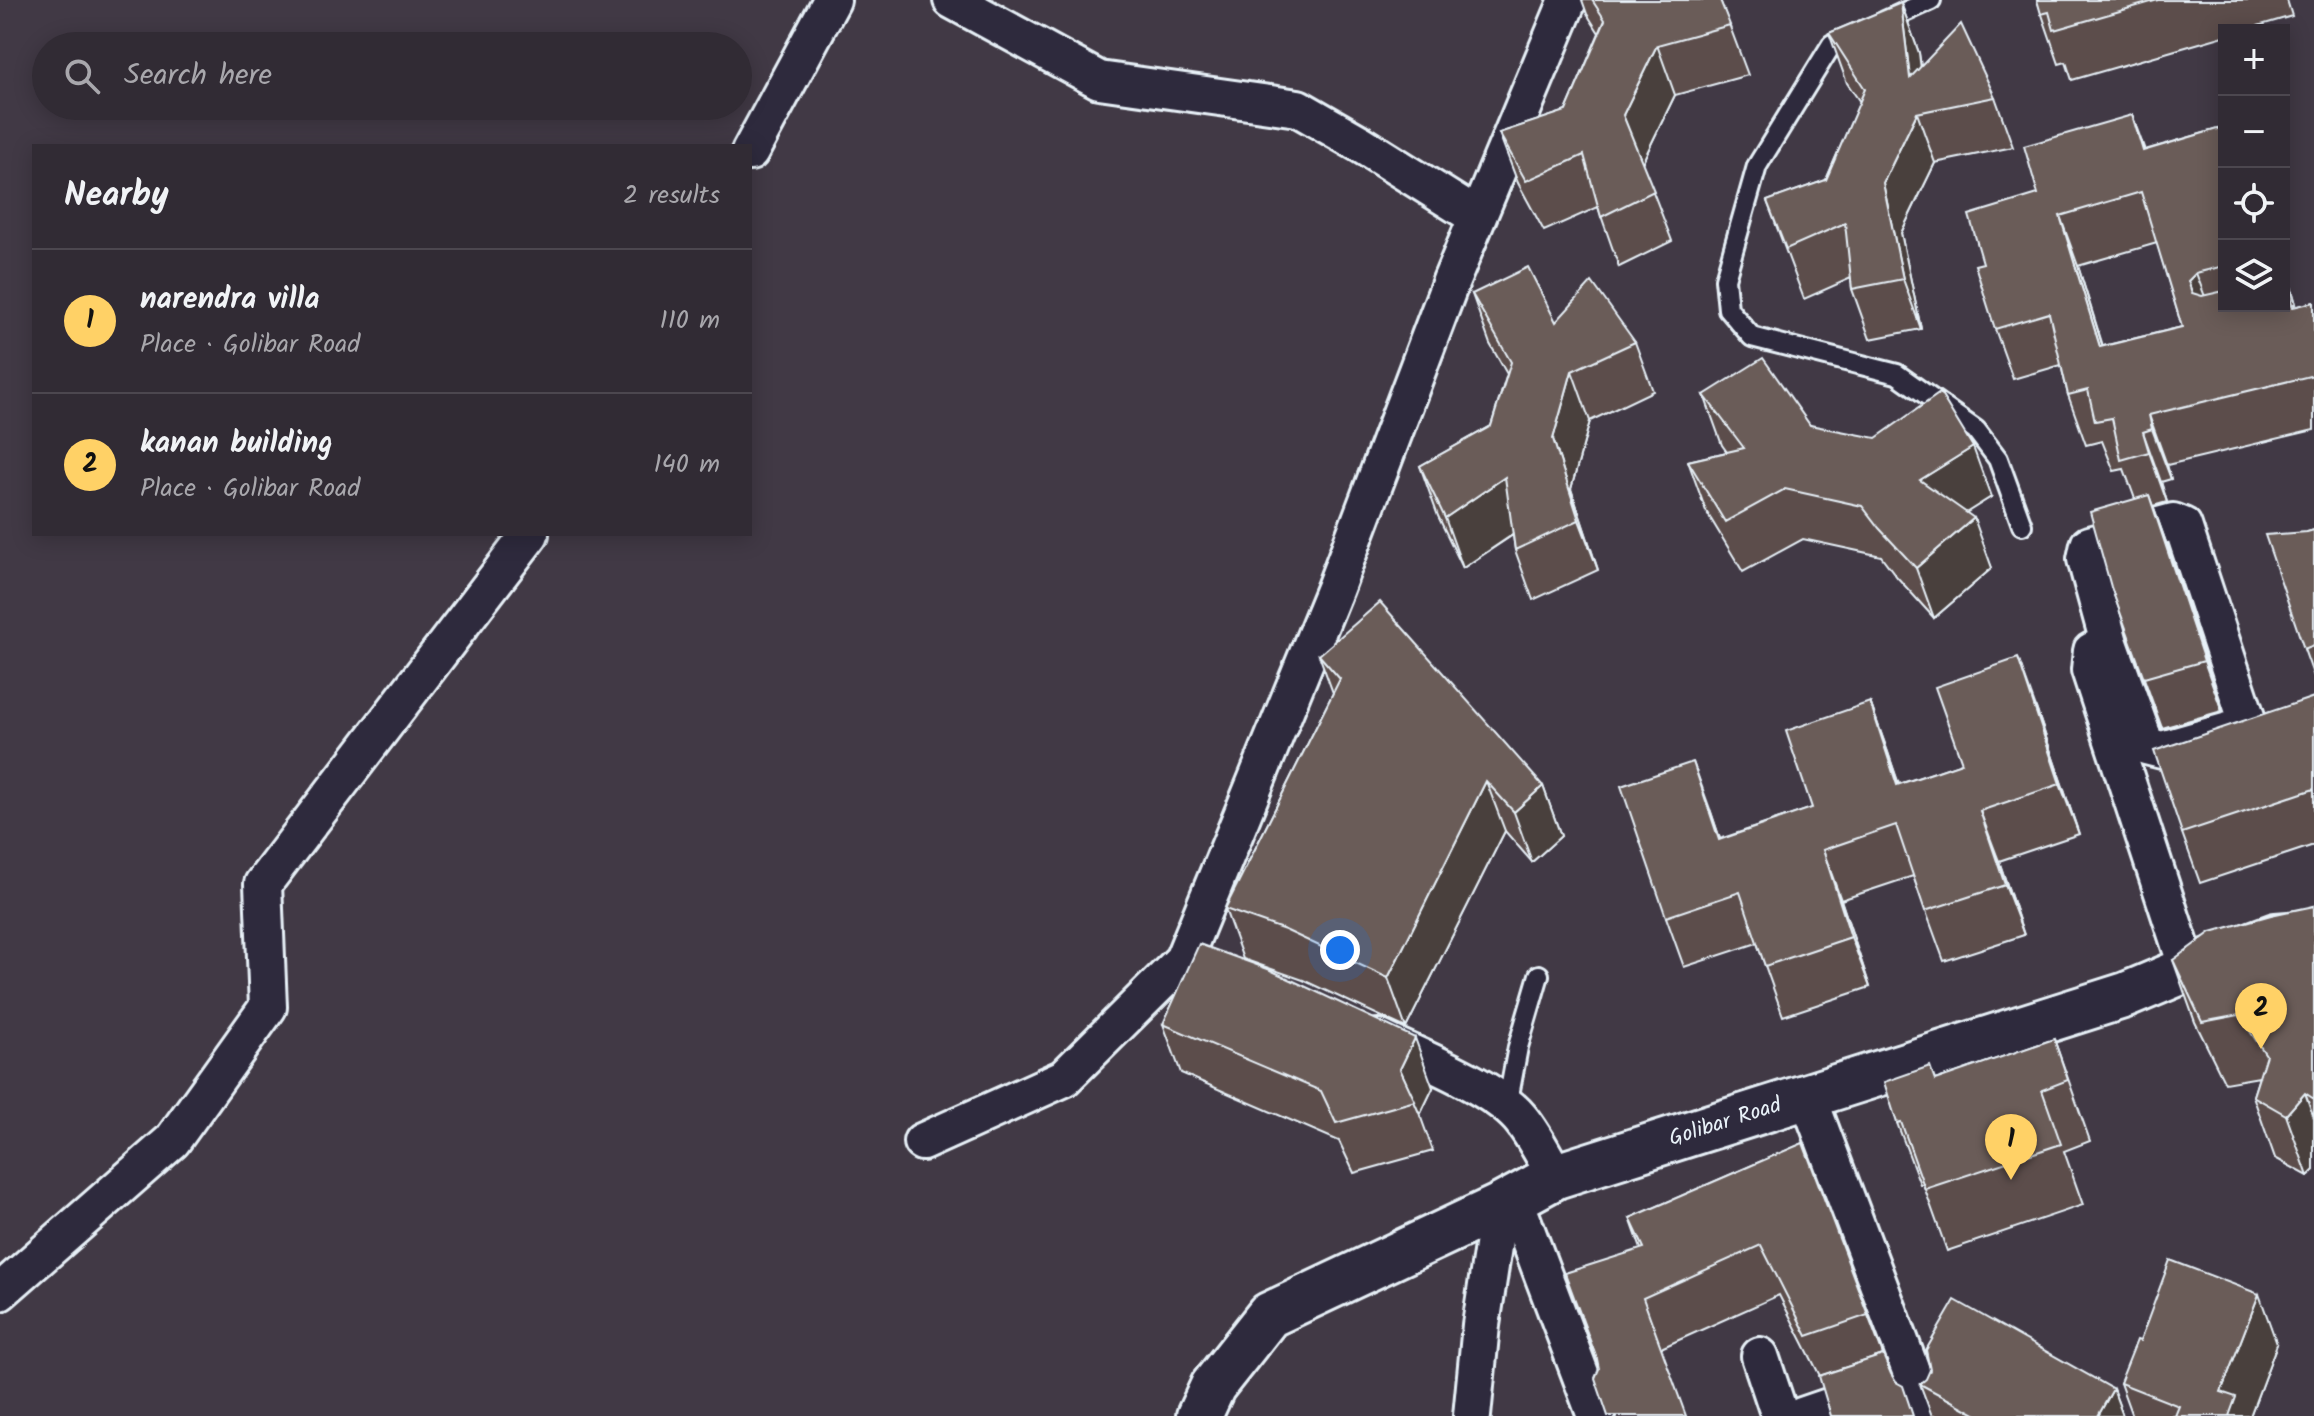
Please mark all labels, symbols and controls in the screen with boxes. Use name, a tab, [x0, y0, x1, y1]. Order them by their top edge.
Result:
map controls	[2218, 24, 2290, 312]
button: +	[2218, 24, 2290, 96]
search box	[32, 32, 752, 120]
text: Search here	[124, 52, 272, 100]
icon: search	[60, 54, 104, 98]
button: −	[2218, 96, 2290, 168]
button: locate	[2218, 168, 2290, 240]
text: Nearby	[64, 169, 169, 223]
text: 2 results	[623, 175, 720, 217]
button: layers	[2218, 240, 2290, 312]
text: narendra villa	[140, 276, 320, 324]
text: 1	[86, 300, 94, 342]
text: 110 m	[660, 300, 720, 342]
text: Place · Golibar Road	[140, 324, 360, 366]
text: kanan building	[140, 420, 333, 468]
text: 2	[82, 444, 98, 486]
text: 140 m	[653, 444, 720, 486]
text: Place · Golibar Road	[140, 468, 360, 510]
your location	[1320, 930, 1360, 970]
pin: 2	[2235, 983, 2287, 1049]
street label: Golibar Road	[1664, 1088, 1787, 1157]
pin: 1	[1985, 1114, 2037, 1180]

